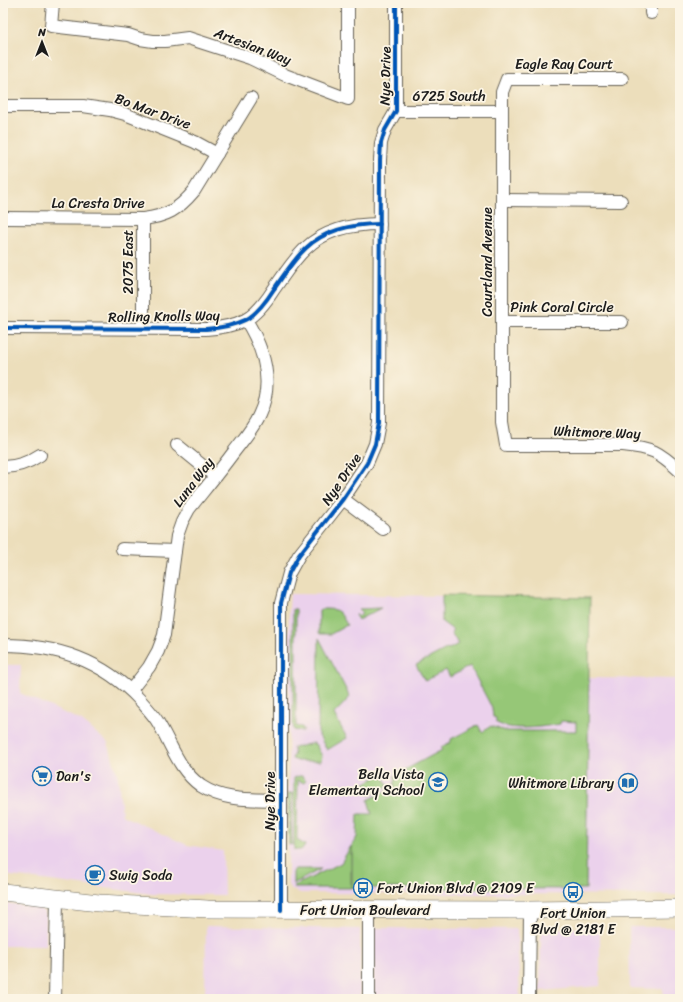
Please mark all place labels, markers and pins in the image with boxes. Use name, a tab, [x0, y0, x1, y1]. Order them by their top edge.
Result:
place label: Bella Vista Elementary School	[308, 762, 425, 803]
place label: Dan's	[56, 764, 91, 789]
supermarket icon: Dan's	[31, 765, 53, 787]
school or university icon: Bella Vista Elementary School	[427, 771, 449, 793]
place label: Whitmore Library	[508, 771, 615, 796]
library icon: Whitmore Library	[617, 772, 639, 794]
place label: Swig Soda	[109, 863, 172, 888]
cafe icon: Swig Soda	[84, 864, 106, 886]
place label: Fort Union Blvd @ 2109 E	[377, 876, 535, 901]
bus stop icon: Fort Union Blvd @ 2109 E	[352, 877, 374, 899]
bus stop icon: Fort Union Blvd @ 2181 E	[562, 881, 584, 903]
place label: Fort Union Blvd @ 2181 E	[531, 901, 617, 942]

